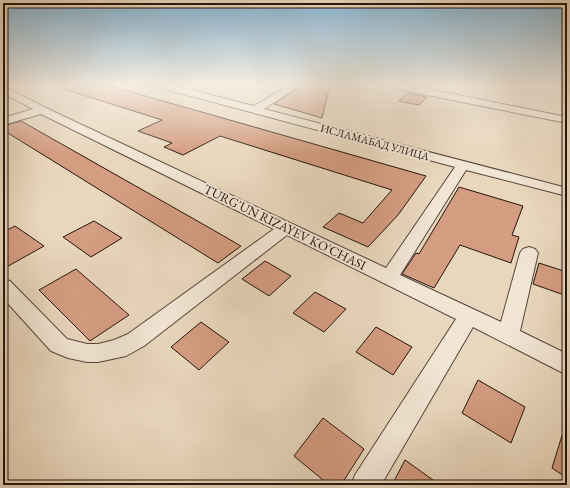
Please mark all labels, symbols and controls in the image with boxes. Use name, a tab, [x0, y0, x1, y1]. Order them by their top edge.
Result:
street label: ИСЛАМАБАД УЛИЦА	[319, 121, 431, 163]
street label: TURG'UN RIZAYEV KO'CHASI	[201, 180, 369, 274]

